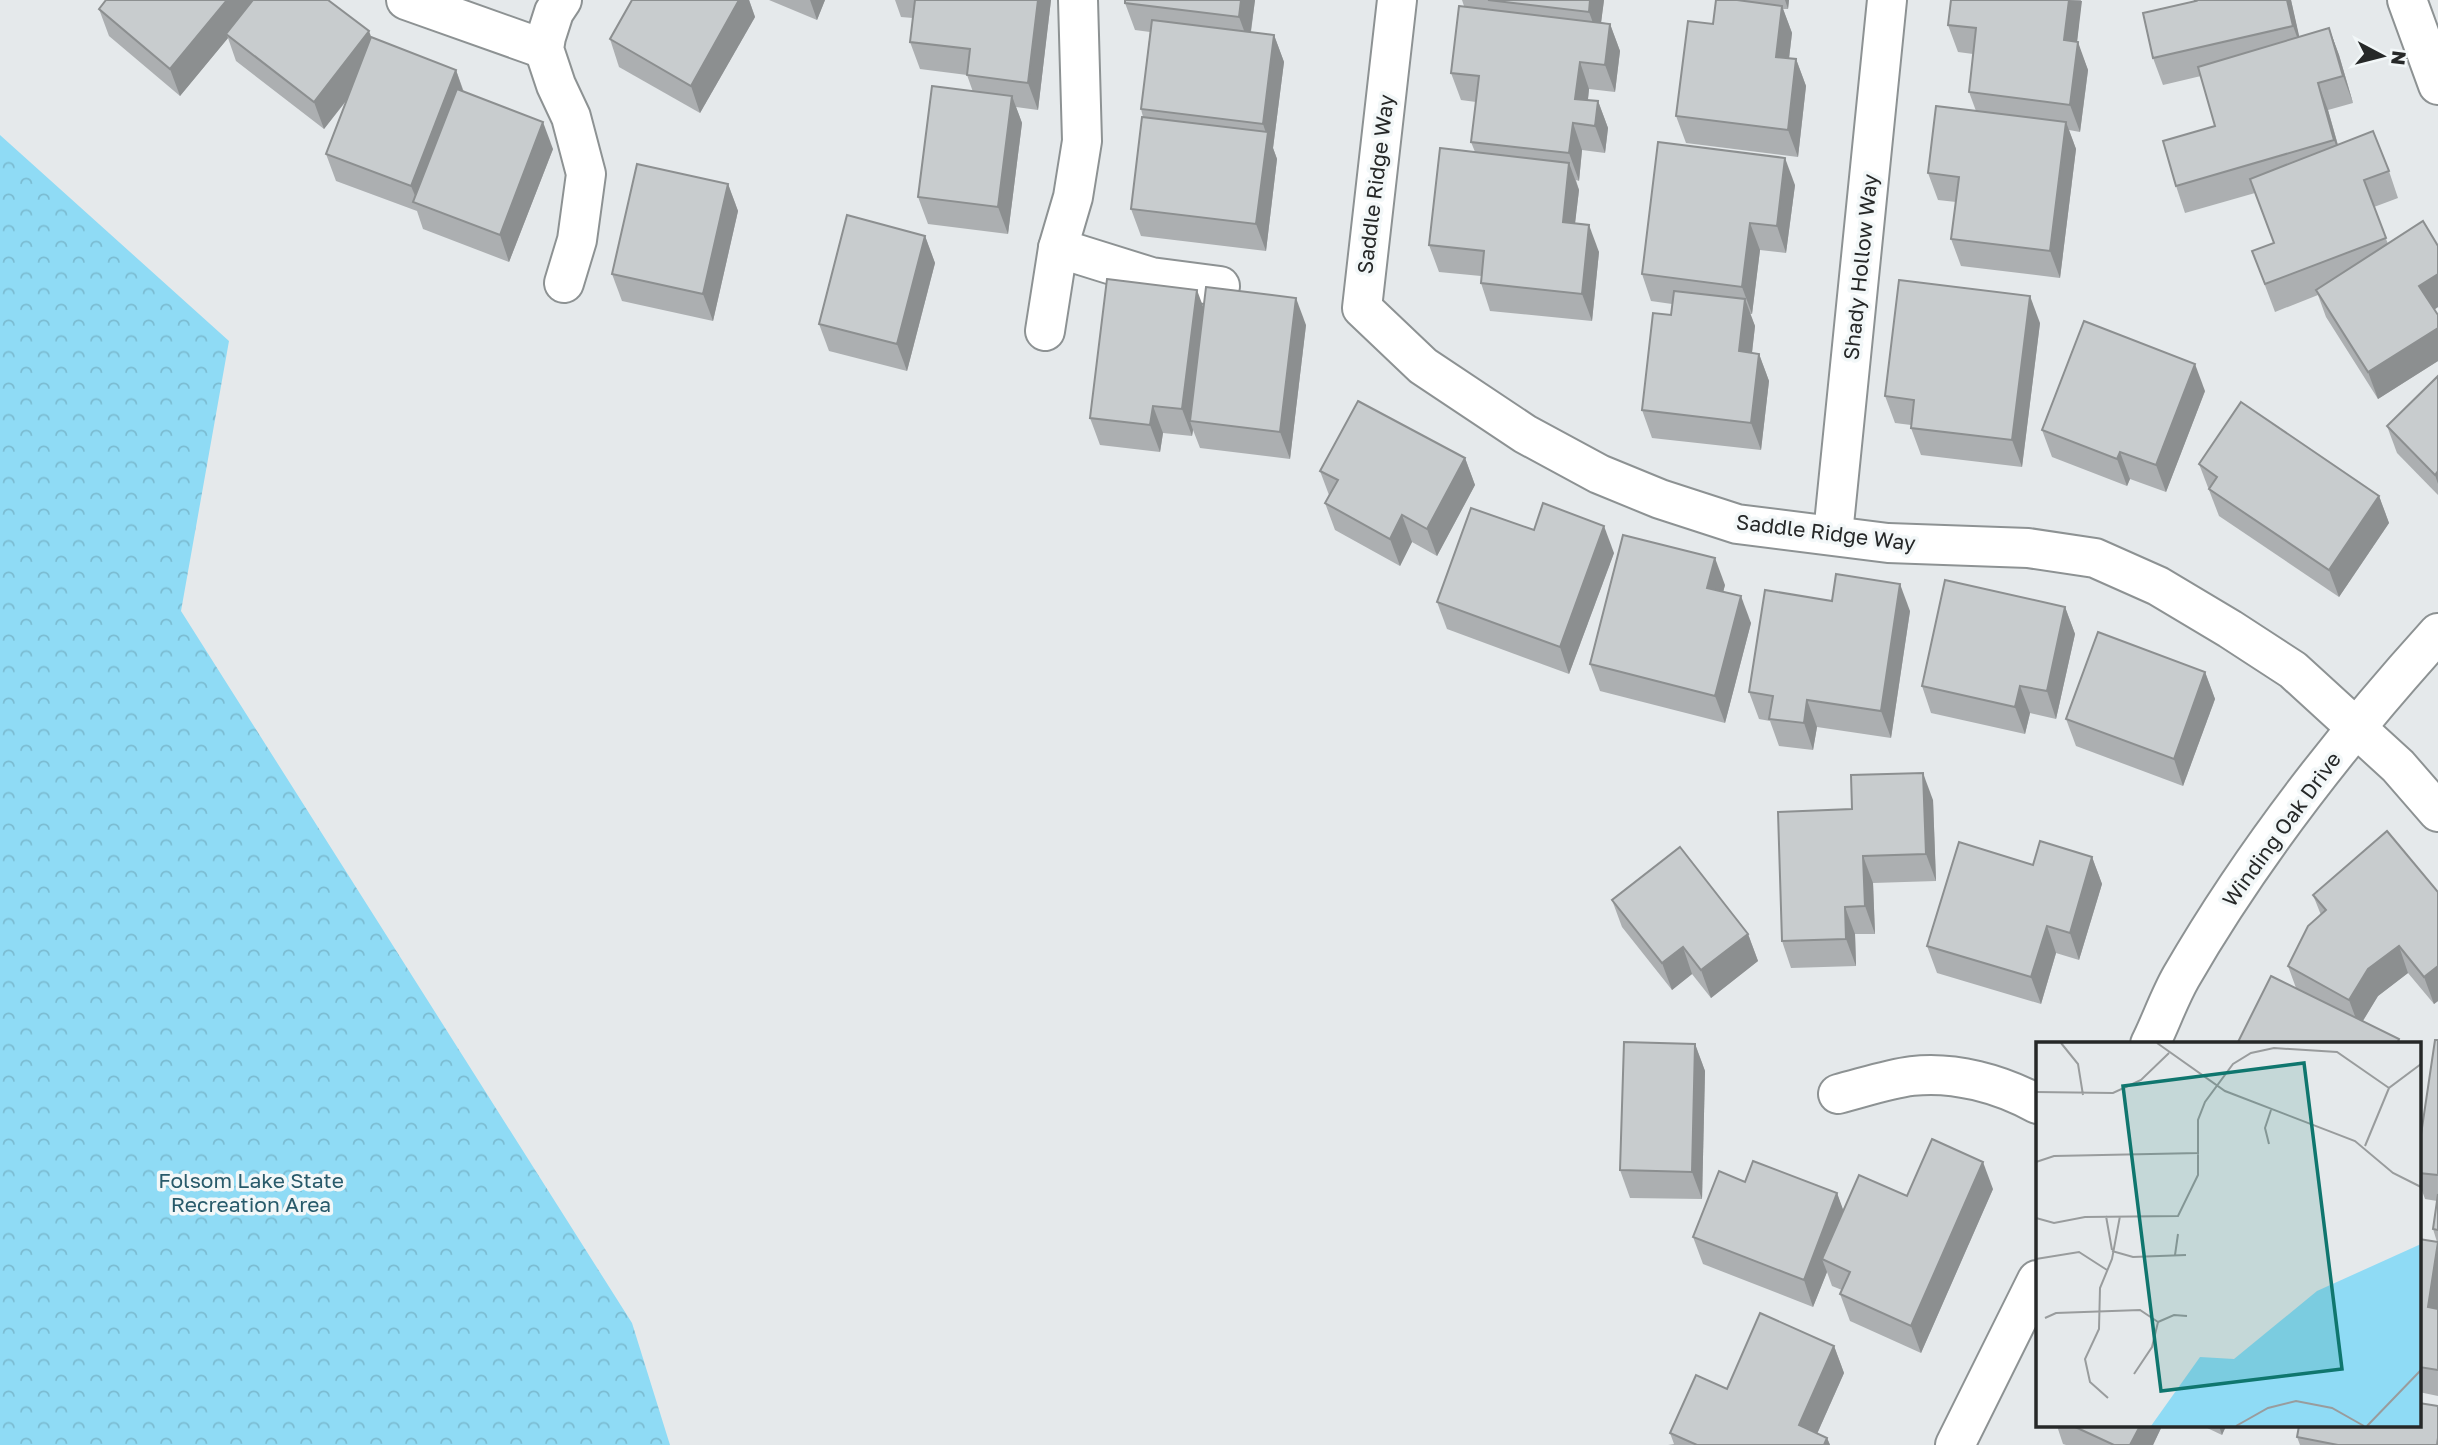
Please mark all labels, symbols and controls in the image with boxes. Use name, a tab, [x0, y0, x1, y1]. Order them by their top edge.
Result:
north arrow	[2347, 21, 2417, 91]
text: N	[2387, 50, 2412, 67]
street label: Saddle Ridge Way	[1351, 92, 1399, 275]
street label: Shady Hollow Way	[1837, 172, 1883, 361]
street label: Saddle Ridge Way	[1735, 508, 1918, 556]
street label: Winding Oak Drive	[2216, 747, 2346, 911]
inset map	[2036, 1042, 2420, 1428]
park label: Folsom Lake State Recreation Area	[158, 1167, 344, 1217]

